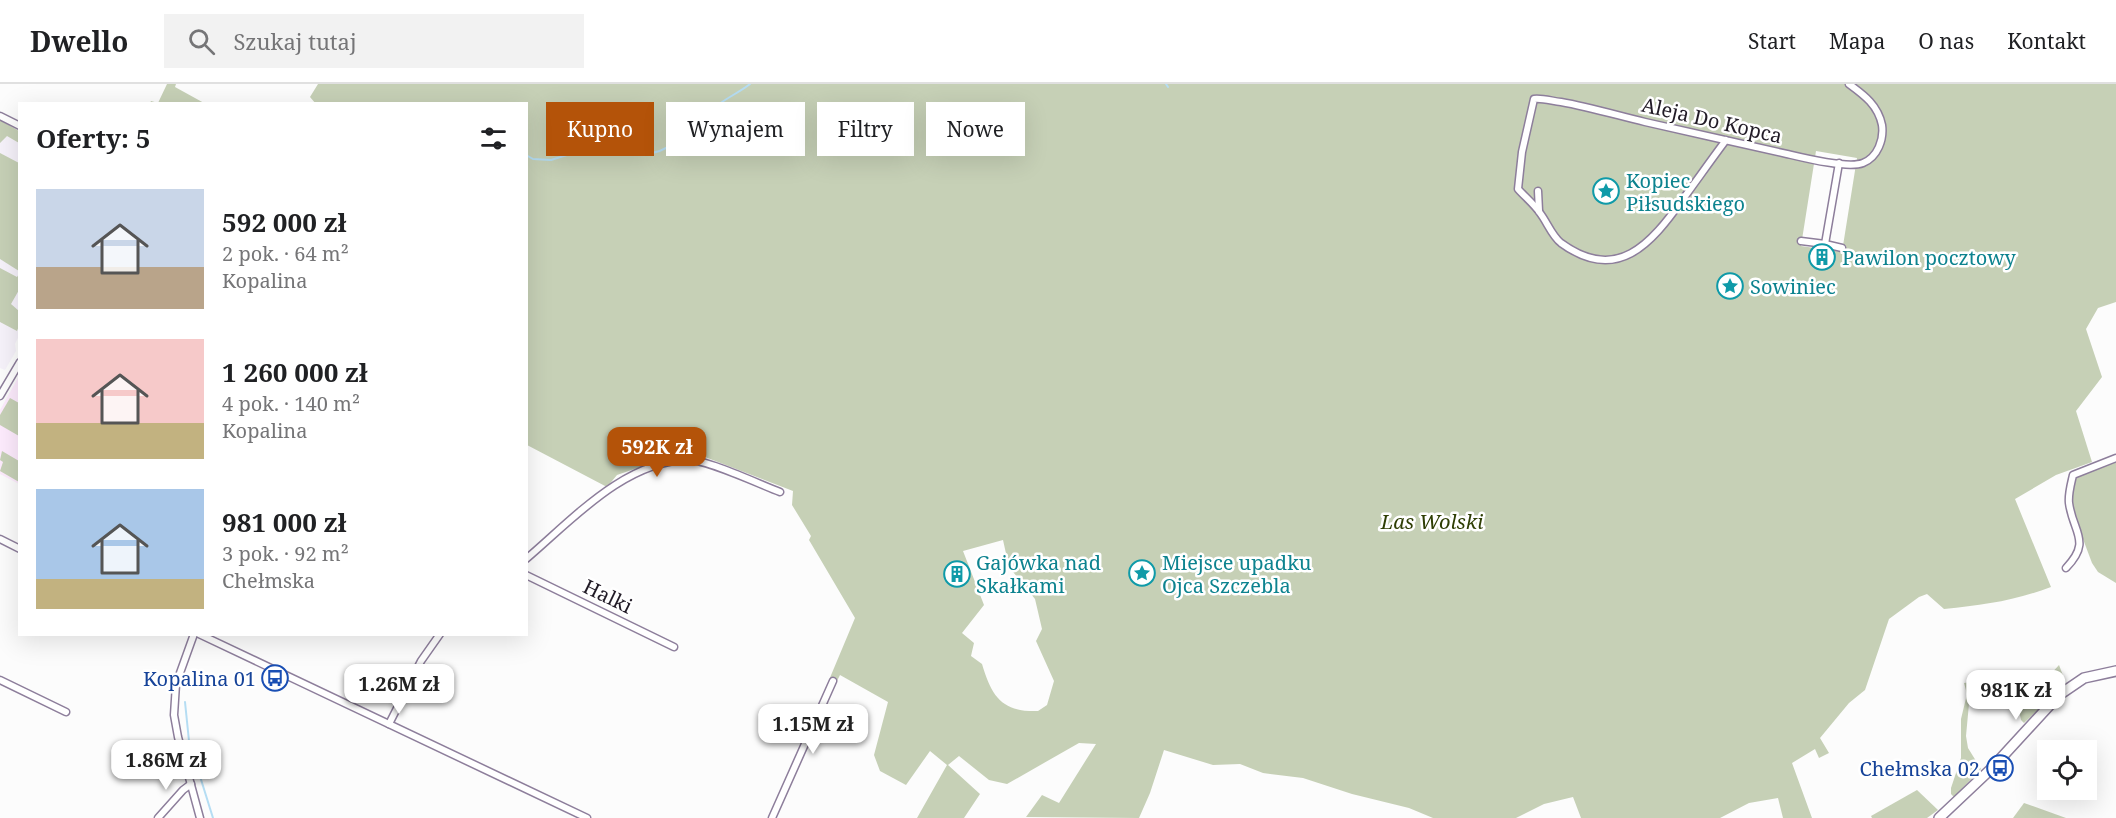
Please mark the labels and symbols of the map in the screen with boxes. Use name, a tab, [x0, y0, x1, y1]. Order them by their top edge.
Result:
street label: Aleja Do Kopca	[1639, 91, 1785, 149]
place label: Kopiec Piłsudskiego	[1626, 167, 1745, 217]
place icon: Kopiec Piłsudskiego	[1591, 176, 1621, 206]
building icon: Pawilon pocztowy	[1807, 242, 1837, 272]
place label: Pawilon pocztowy	[1842, 244, 2017, 271]
place icon: Sowiniec	[1715, 271, 1745, 301]
place label: Sowiniec	[1750, 273, 1836, 300]
pin: 592K zł	[602, 427, 712, 478]
park label: Las Wolski	[1380, 508, 1483, 535]
place label: Gajówka nad Skałkami	[976, 549, 1101, 599]
place label: Miejsce upadku Ojca Szczebla	[1162, 549, 1312, 599]
place icon: Miejsce upadku Ojca Szczebla	[1127, 558, 1157, 588]
building icon: Gajówka nad Skałkami	[942, 559, 972, 589]
street label: Halki	[579, 573, 638, 620]
bus stop icon: Kopalina 01	[260, 663, 290, 693]
pin: 1.26M zł	[337, 664, 461, 715]
place label: Kopalina 01	[143, 665, 256, 692]
pin: 981K zł	[1961, 670, 2071, 721]
pin: 1.15M zł	[751, 704, 875, 755]
pin: 1.86M zł	[104, 740, 228, 791]
bus stop icon: Chełmska 02	[1985, 753, 2015, 783]
place label: Chełmska 02	[1859, 755, 1980, 782]

